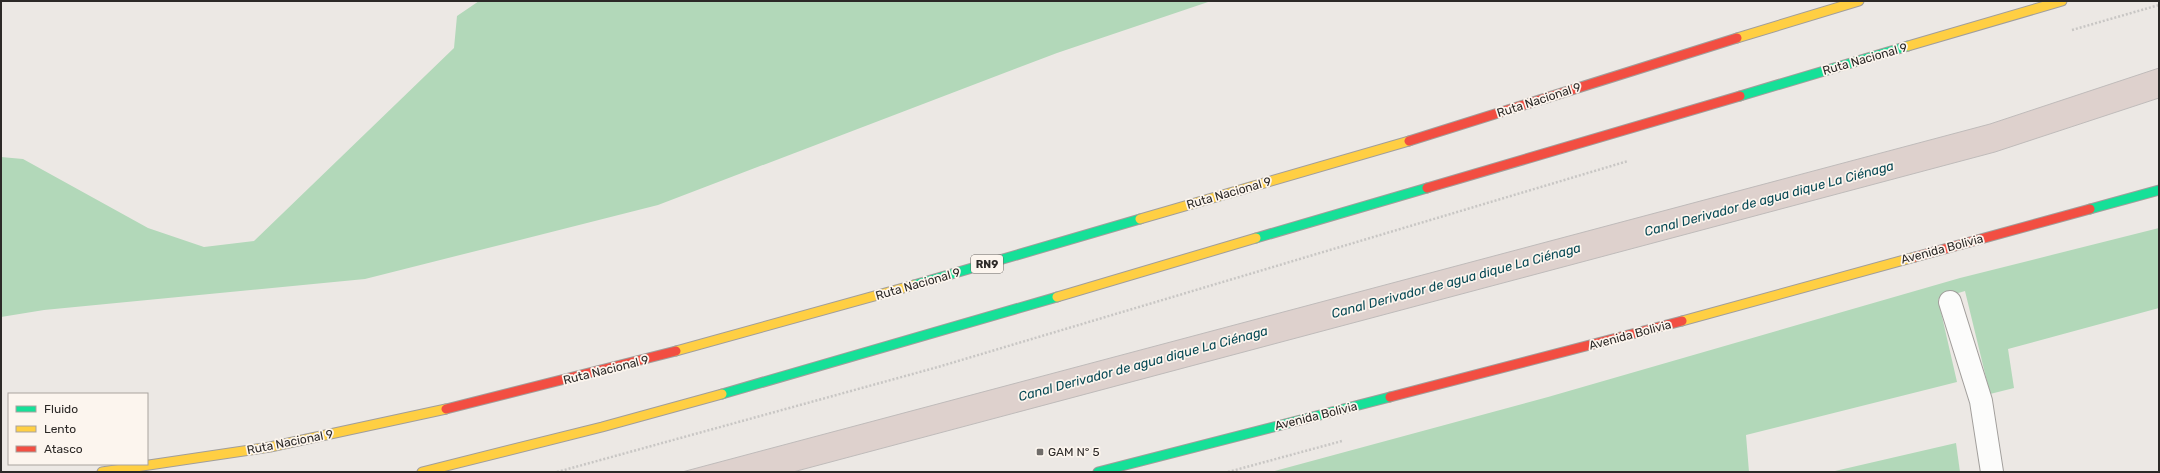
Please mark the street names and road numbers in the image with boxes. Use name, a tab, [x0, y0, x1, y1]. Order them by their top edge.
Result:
street label: Ruta Nacional 9	[1821, 40, 1909, 78]
street label: Ruta Nacional 9	[1495, 80, 1583, 120]
street label: Ruta Nacional 9	[1185, 174, 1273, 212]
street label: Avenida Bolivia	[1899, 231, 1985, 267]
road number: RN9	[971, 255, 1003, 273]
street label: Ruta Nacional 9	[874, 265, 962, 303]
street label: Avenida Bolivia	[1587, 317, 1673, 353]
street label: Ruta Nacional 9	[562, 353, 650, 387]
street label: Avenida Bolivia	[1273, 399, 1359, 433]
street label: Ruta Nacional 9	[246, 427, 334, 457]

